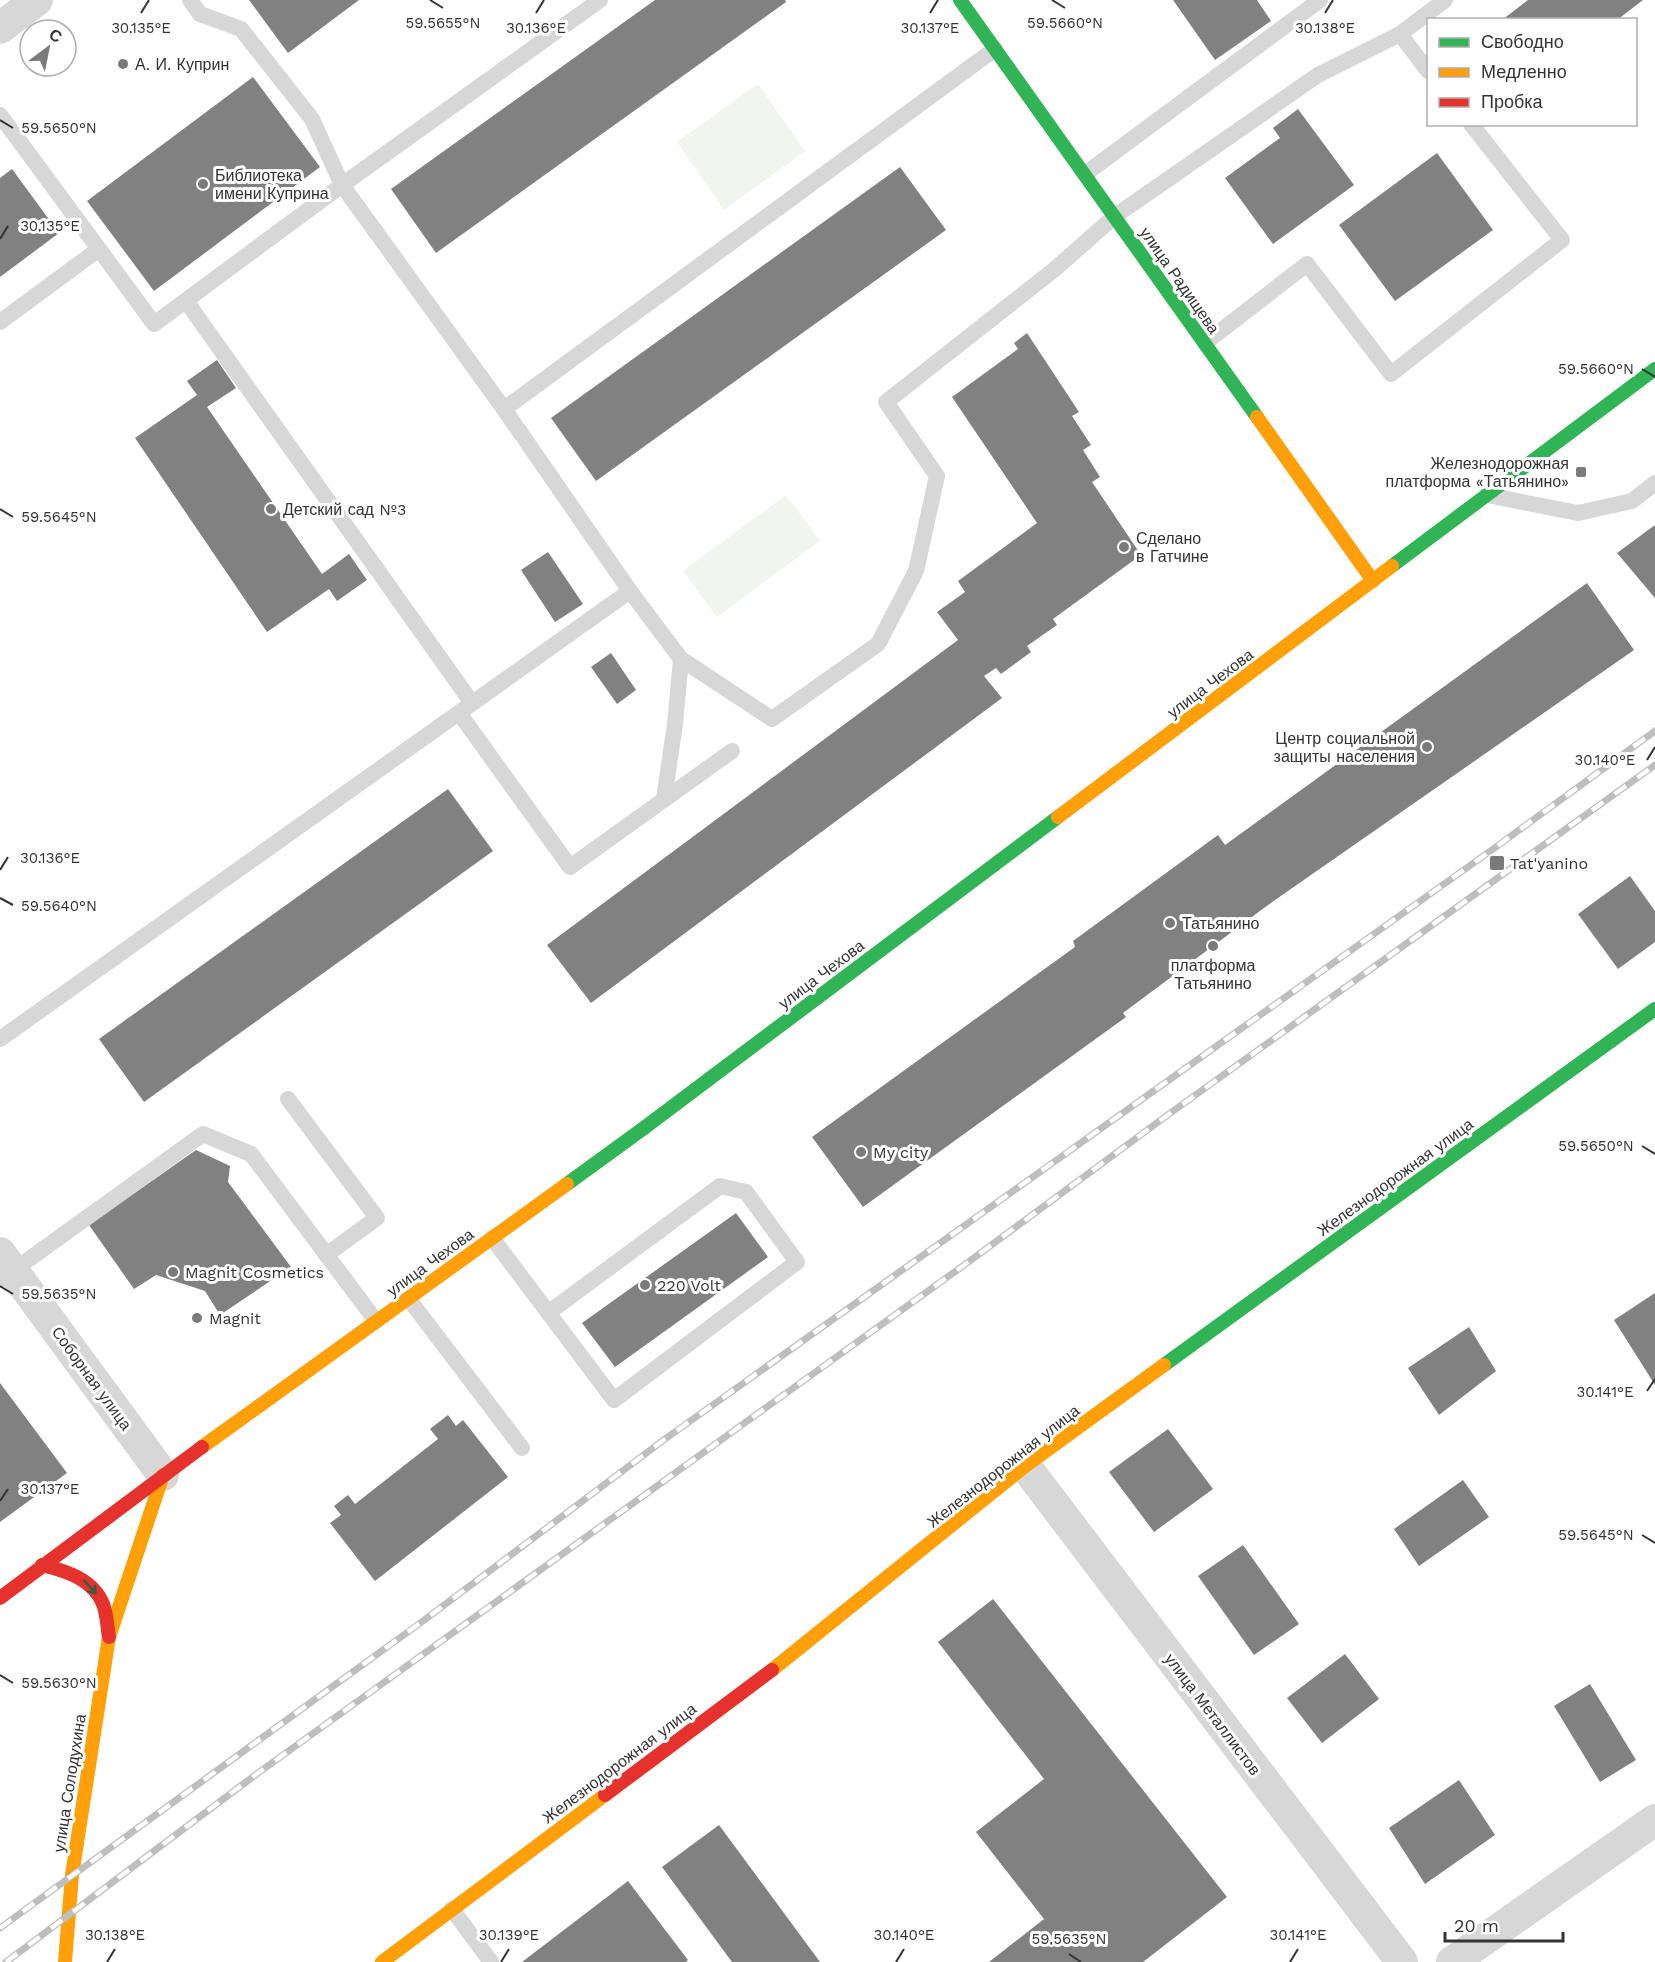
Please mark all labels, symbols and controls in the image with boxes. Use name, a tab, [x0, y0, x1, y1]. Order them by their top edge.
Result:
text: 59.5655°N	[406, 14, 481, 32]
text: 59.5660°N	[1027, 14, 1103, 32]
north arrow	[18, 18, 78, 78]
legend	[1427, 18, 1637, 126]
text: 30.135°E	[111, 19, 171, 37]
text: 30.136°E	[506, 19, 566, 37]
text: 30.137°E	[901, 19, 959, 37]
text: 30.138°E	[1295, 19, 1355, 37]
text: С	[46, 25, 66, 47]
text: Свободно	[1481, 31, 1564, 52]
place label: А. И. Куприн	[135, 55, 229, 74]
marker: А. И. Куприн	[116, 57, 130, 71]
text: Медленно	[1481, 61, 1567, 82]
text: Пробка	[1481, 91, 1544, 112]
text: 59.5650°N	[21, 119, 97, 137]
place label: Библиотека имени Куприна	[215, 166, 329, 203]
marker: Библиотека имени Куприна	[196, 177, 210, 191]
text: 30.135°E	[20, 217, 80, 235]
street label: улица Радищева	[1136, 223, 1224, 337]
text: 59.5660°N	[1558, 360, 1634, 378]
place label: Железнодорожная платформа «Татьянино»	[1386, 454, 1569, 491]
marker: Железнодорожная платформа «Татьянино»	[1574, 465, 1588, 479]
place label: Детский сад №3	[283, 500, 406, 519]
marker: Детский сад №3	[264, 502, 278, 516]
text: 59.5645°N	[21, 508, 97, 526]
place label: Сделано в Гатчине	[1136, 529, 1209, 566]
marker: Сделано в Гатчине	[1117, 540, 1131, 554]
street label: улица Чехова	[1164, 645, 1257, 722]
place label: Центр социальной защиты населения	[1274, 729, 1415, 766]
marker: Центр социальной защиты населения	[1420, 740, 1434, 754]
text: 30.140°E	[1575, 751, 1635, 769]
text: 30.136°E	[20, 849, 80, 867]
marker: Tat'yanino	[1488, 854, 1506, 872]
place label: Tat'yanino	[1510, 854, 1588, 873]
text: 59.5640°N	[21, 897, 97, 915]
place label: Татьянино	[1182, 914, 1260, 933]
marker: Татьянино	[1163, 916, 1177, 930]
street label: улица Чехова	[775, 936, 868, 1013]
marker: платформа Татьянино	[1206, 939, 1220, 953]
place label: платформа Татьянино	[1171, 956, 1255, 993]
street label: Железнодорожная улица	[1314, 1114, 1477, 1240]
text: 59.5650°N	[1558, 1137, 1634, 1155]
place label: My city	[873, 1143, 929, 1162]
marker: My city	[854, 1145, 868, 1159]
street label: улица Чехова	[383, 1225, 477, 1300]
place label: Magnit Cosmetics	[185, 1263, 324, 1282]
marker: Magnit Cosmetics	[166, 1265, 180, 1279]
place label: 220 Volt	[657, 1276, 721, 1295]
marker: 220 Volt	[638, 1278, 652, 1292]
text: 59.5635°N	[21, 1285, 97, 1303]
place label: Magnit	[209, 1309, 261, 1328]
marker: Magnit	[190, 1311, 204, 1325]
street label: Соборная улица	[48, 1323, 136, 1434]
text: 30.141°E	[1576, 1383, 1634, 1401]
street label: Железнодорожная улица	[923, 1401, 1083, 1532]
text: 30.137°E	[21, 1480, 79, 1498]
text: 59.5645°N	[1558, 1526, 1634, 1544]
one-way arrow	[83, 1580, 97, 1595]
street label: улица Металлистов	[1161, 1650, 1265, 1779]
text: 59.5630°N	[21, 1674, 97, 1692]
street label: Железнодорожная улица	[539, 1699, 700, 1828]
street label: улица Солодухина	[49, 1713, 90, 1854]
scale bar	[1445, 1905, 1564, 1943]
text: 20 m	[1454, 1915, 1499, 1936]
text: 30.138°E	[85, 1926, 145, 1944]
text: 30.139°E	[479, 1926, 539, 1944]
text: 30.140°E	[874, 1926, 934, 1944]
text: 30.141°E	[1269, 1926, 1327, 1944]
text: 59.5635°N	[1031, 1930, 1107, 1948]

